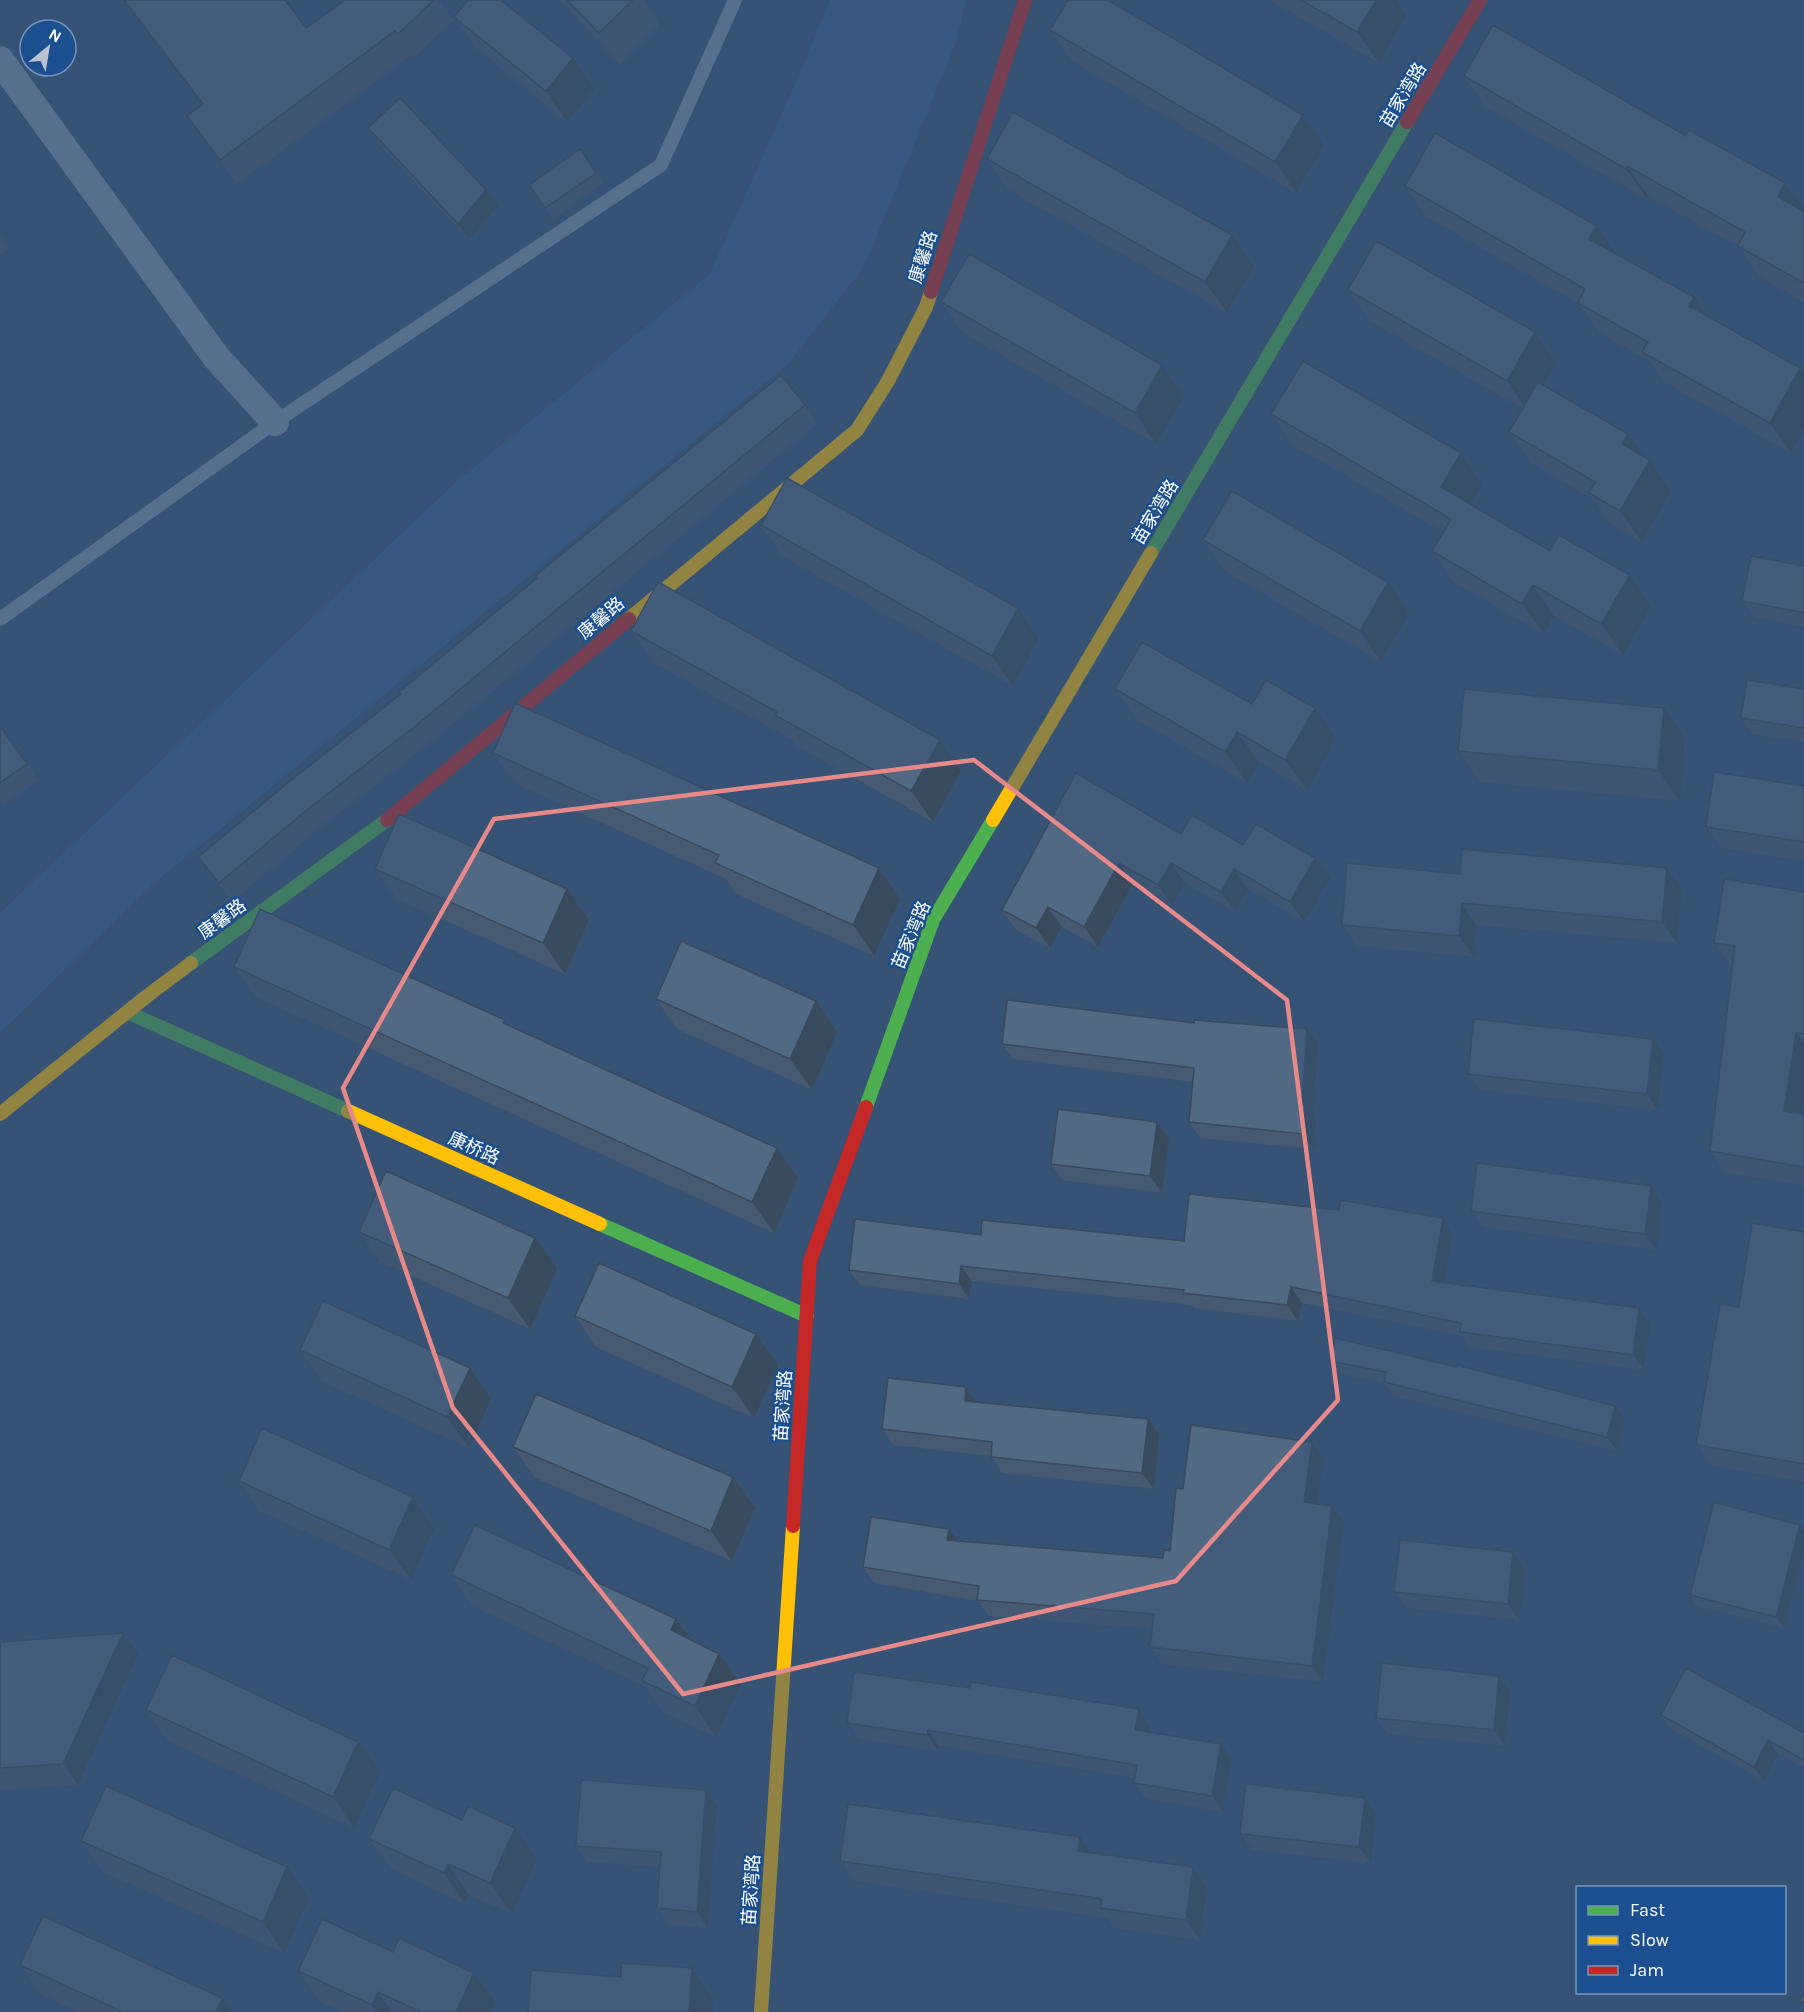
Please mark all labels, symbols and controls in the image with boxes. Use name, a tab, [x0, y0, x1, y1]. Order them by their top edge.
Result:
north arrow	[18, 18, 78, 78]
text: N	[46, 24, 65, 47]
street label: 苗家湾路	[1375, 58, 1431, 132]
street label: 康馨路	[904, 228, 942, 286]
street label: 苗家湾路	[1127, 475, 1183, 549]
street label: 康馨路	[573, 592, 629, 644]
street label: 康馨路	[194, 894, 250, 944]
street label: 苗家湾路	[887, 898, 935, 972]
street label: 康桥路	[445, 1127, 503, 1169]
street label: 苗家湾路	[770, 1369, 796, 1443]
street label: 苗家湾路	[738, 1853, 764, 1927]
legend	[1576, 1886, 1786, 1994]
text: Fast	[1630, 1899, 1665, 1921]
text: Slow	[1630, 1929, 1669, 1951]
text: Jam	[1630, 1959, 1664, 1981]

